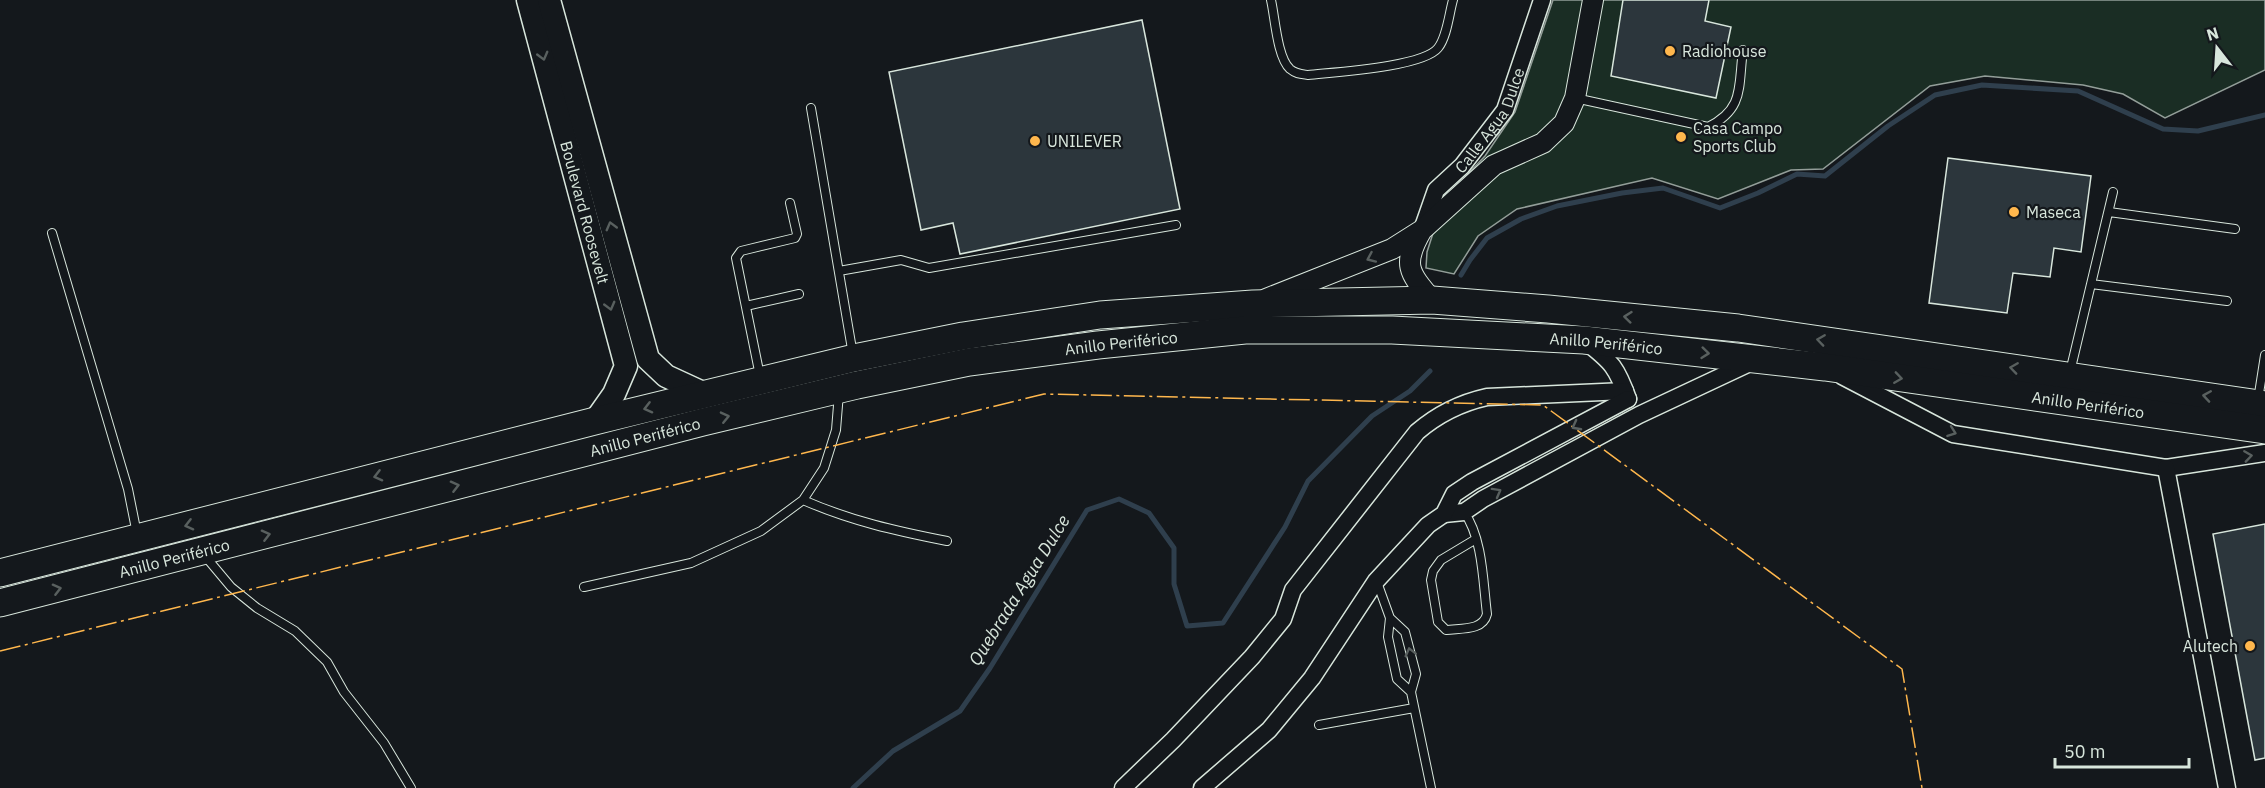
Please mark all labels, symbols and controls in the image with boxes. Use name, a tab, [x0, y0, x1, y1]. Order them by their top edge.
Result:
north arrow	[2187, 18, 2247, 78]
text: N	[2204, 22, 2221, 45]
place label: Radiohouse	[1682, 41, 1767, 61]
marker: Radiohouse	[1663, 44, 1677, 58]
one-way arrow	[536, 51, 548, 61]
street label: Calle Agua Dulce	[1451, 65, 1529, 178]
place label: Casa Campo Sports Club	[1693, 118, 1782, 156]
marker: Casa Campo Sports Club	[1674, 130, 1688, 144]
place label: UNILEVER	[1047, 131, 1122, 151]
marker: UNILEVER	[1028, 134, 1042, 148]
street label: Boulevard Roosevelt	[556, 139, 614, 286]
place label: Maseca	[2026, 202, 2081, 222]
marker: Maseca	[2007, 205, 2021, 219]
one-way arrow	[606, 221, 619, 231]
one-way arrow	[1367, 251, 1378, 263]
one-way arrow	[603, 300, 615, 310]
one-way arrow	[1623, 311, 1632, 324]
street label: Anillo Periférico	[1063, 327, 1179, 359]
street label: Anillo Periférico	[1549, 328, 1664, 359]
one-way arrow	[1817, 335, 1826, 347]
one-way arrow	[1700, 346, 1709, 359]
one-way arrow	[2010, 362, 2019, 374]
one-way arrow	[1894, 371, 1903, 383]
street label: Anillo Periférico	[2030, 387, 2146, 423]
one-way arrow	[2203, 390, 2213, 403]
one-way arrow	[643, 400, 653, 413]
one-way arrow	[720, 411, 730, 424]
street label: Anillo Periférico	[587, 413, 702, 461]
one-way arrow	[1571, 419, 1582, 430]
one-way arrow	[1946, 424, 1956, 437]
one-way arrow	[2243, 450, 2252, 462]
one-way arrow	[373, 469, 383, 482]
one-way arrow	[449, 481, 459, 493]
one-way arrow	[1491, 488, 1501, 499]
water label: Quebrada Agua Dulce	[963, 510, 1075, 670]
one-way arrow	[184, 517, 194, 530]
one-way arrow	[261, 529, 271, 542]
street label: Anillo Periférico	[117, 534, 232, 582]
one-way arrow	[51, 583, 61, 596]
place label: Alutech	[2183, 636, 2238, 656]
marker: Alutech	[2243, 639, 2257, 653]
one-way arrow	[1405, 647, 1418, 657]
scale bar	[2055, 731, 2188, 769]
text: 50 m	[2064, 740, 2106, 763]

